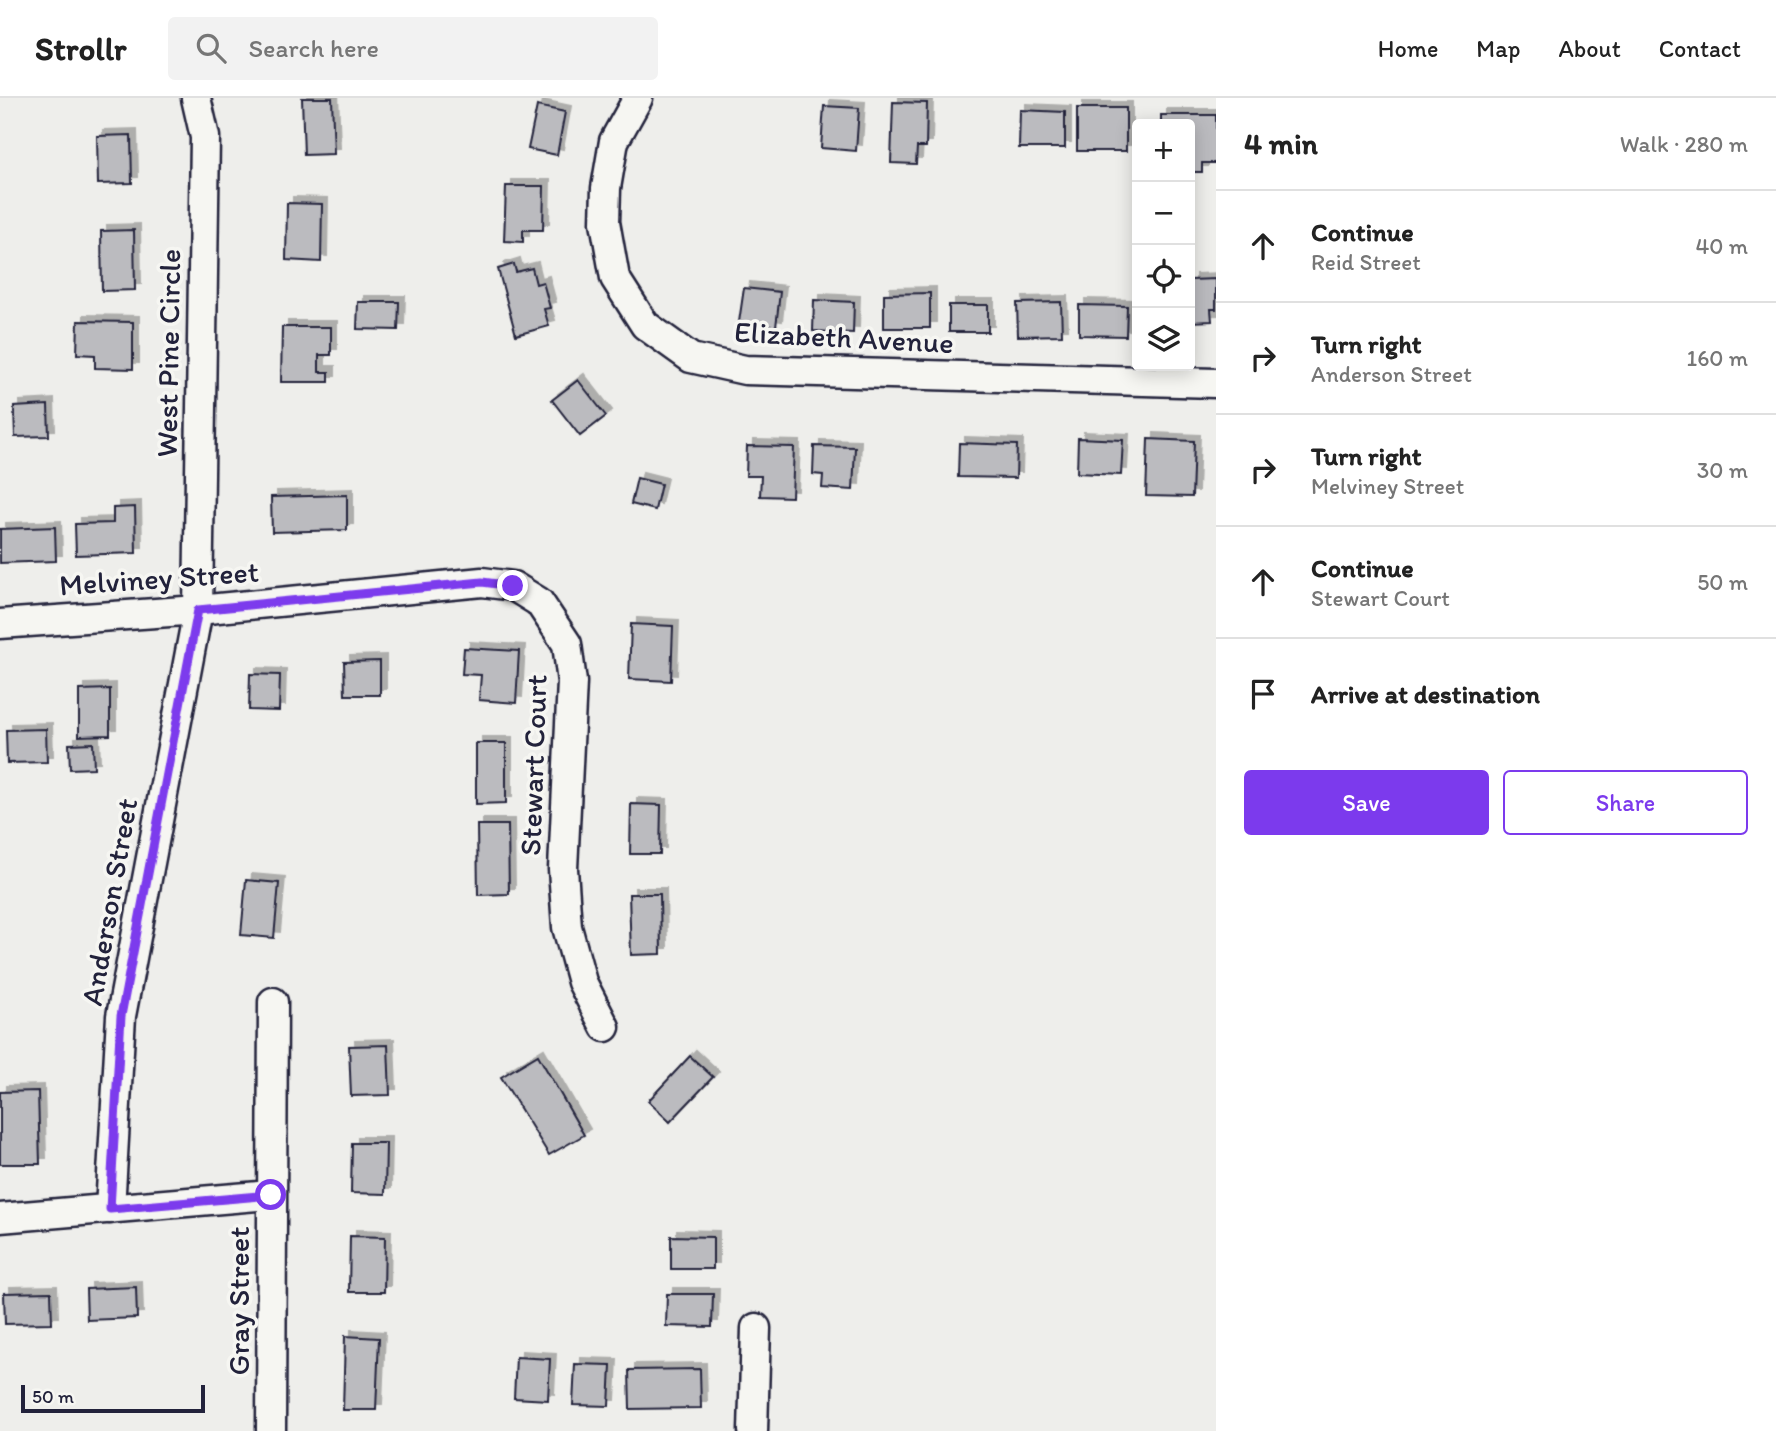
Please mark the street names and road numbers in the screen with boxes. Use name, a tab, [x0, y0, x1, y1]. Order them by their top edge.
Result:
street label: West Pine Circle	[148, 248, 188, 458]
street label: Elizabeth Avenue	[733, 313, 955, 361]
street label: Melviney Street	[58, 553, 260, 603]
street label: Stewart Court	[511, 674, 555, 856]
street label: Anderson Street	[73, 795, 145, 1009]
street label: Gray Street	[220, 1226, 257, 1376]

